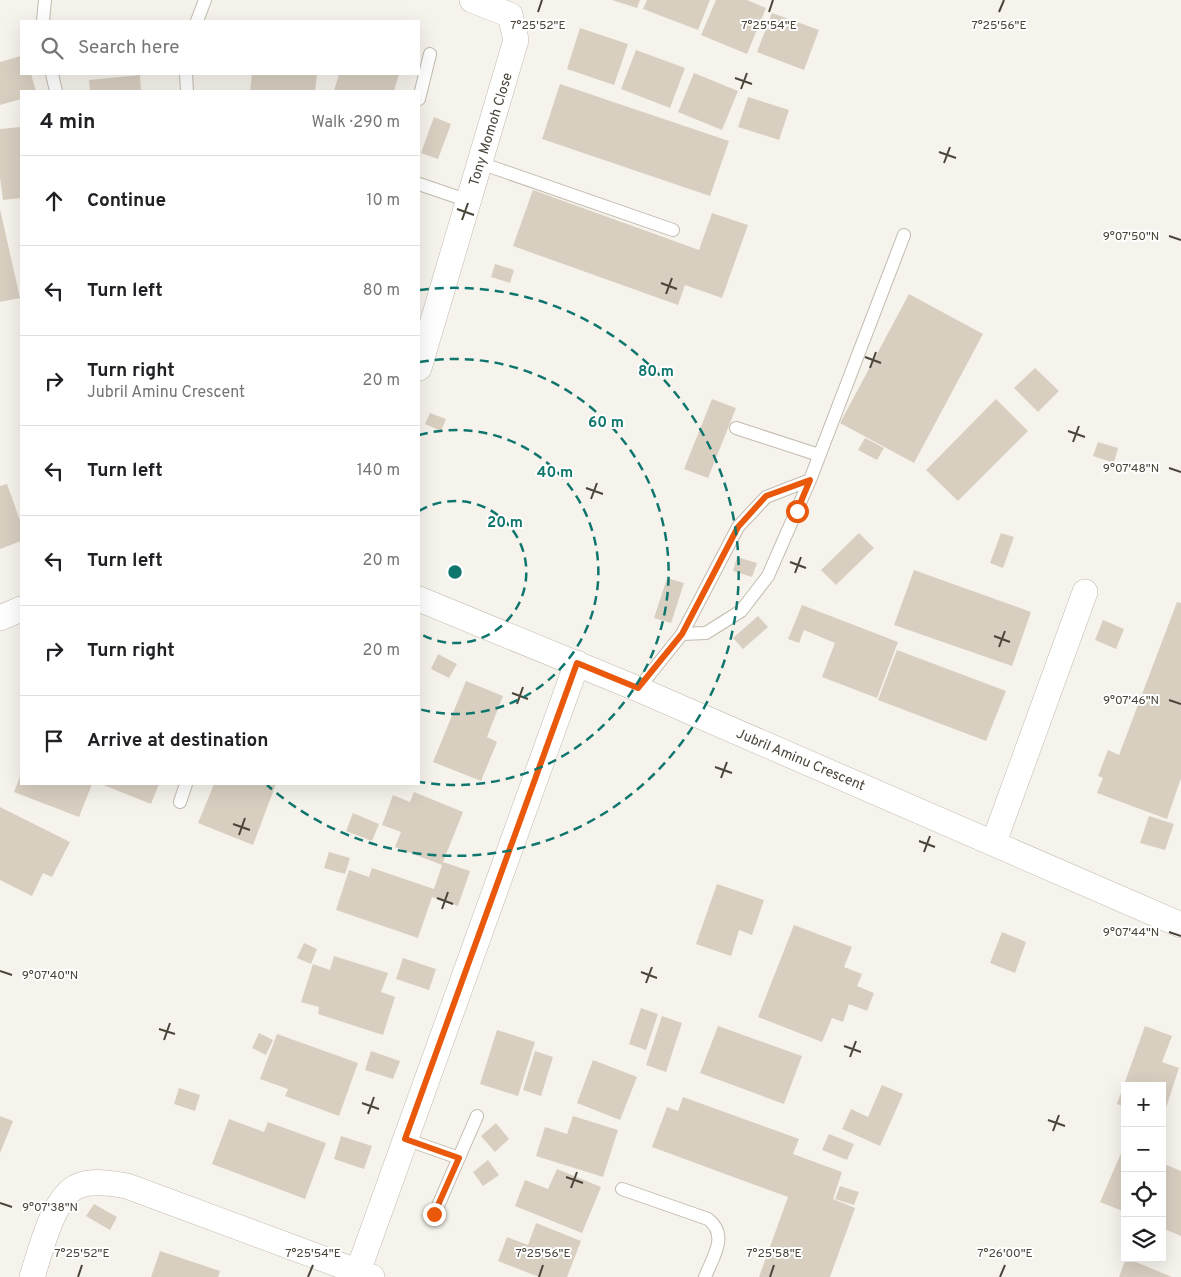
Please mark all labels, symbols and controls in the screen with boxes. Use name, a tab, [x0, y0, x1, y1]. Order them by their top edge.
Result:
text: 7°25'52"E	[510, 18, 566, 34]
text: 7°25'54"E	[741, 18, 797, 34]
text: 7°25'56"E	[971, 18, 1027, 34]
search box	[20, 20, 420, 75]
icon: search	[38, 34, 66, 62]
text: Search here	[78, 36, 180, 60]
street label: Tony Momoh Close	[466, 71, 517, 188]
text: 4 min	[40, 109, 96, 136]
text: Walk · 290 m	[312, 113, 400, 133]
icon: ahead	[40, 187, 68, 215]
text: Continue	[87, 189, 166, 213]
text: 10 m	[366, 191, 400, 211]
text: 9°07'50"N	[1103, 229, 1159, 245]
icon: left	[40, 277, 68, 305]
text: Turn left	[87, 279, 163, 303]
text: 80 m	[363, 281, 400, 301]
text: Turn right	[87, 359, 175, 383]
text: 80 m	[638, 363, 674, 382]
icon: right	[40, 367, 68, 395]
text: 20 m	[363, 371, 400, 391]
text: Jubril Aminu Crescent	[87, 383, 245, 403]
text: 60 m	[588, 414, 624, 433]
icon: left	[40, 457, 68, 485]
text: Turn left	[87, 459, 163, 483]
text: 140 m	[357, 461, 400, 481]
text: 9°07'48"N	[1103, 461, 1159, 477]
text: 40 m	[537, 464, 573, 483]
route start	[786, 500, 809, 523]
text: 20 m	[487, 514, 523, 533]
icon: left	[40, 547, 68, 575]
text: Turn left	[87, 549, 163, 573]
text: 20 m	[363, 551, 400, 571]
centre of rings	[446, 563, 464, 581]
icon: right	[40, 637, 68, 665]
text: Turn right	[87, 639, 175, 663]
text: 20 m	[363, 641, 400, 661]
text: 9°07'46"N	[1103, 693, 1159, 709]
street label: Jubril Aminu Crescent	[733, 726, 867, 795]
icon: arrive	[40, 727, 68, 755]
text: Arrive at destination	[87, 729, 268, 753]
text: 9°07'44"N	[1103, 925, 1159, 941]
text: 9°07'40"N	[22, 968, 78, 984]
map controls	[1121, 1082, 1166, 1262]
button: +	[1121, 1082, 1166, 1127]
button: −	[1121, 1127, 1166, 1172]
button: locate	[1121, 1172, 1166, 1217]
text: 9°07'38"N	[22, 1200, 78, 1216]
route end	[423, 1203, 446, 1226]
button: layers	[1121, 1217, 1166, 1262]
text: 7°25'52"E	[54, 1246, 110, 1262]
text: 7°25'54"E	[285, 1246, 341, 1262]
text: 7°25'56"E	[515, 1246, 571, 1262]
text: 7°25'58"E	[746, 1246, 802, 1262]
text: 7°26'00"E	[977, 1246, 1033, 1262]

